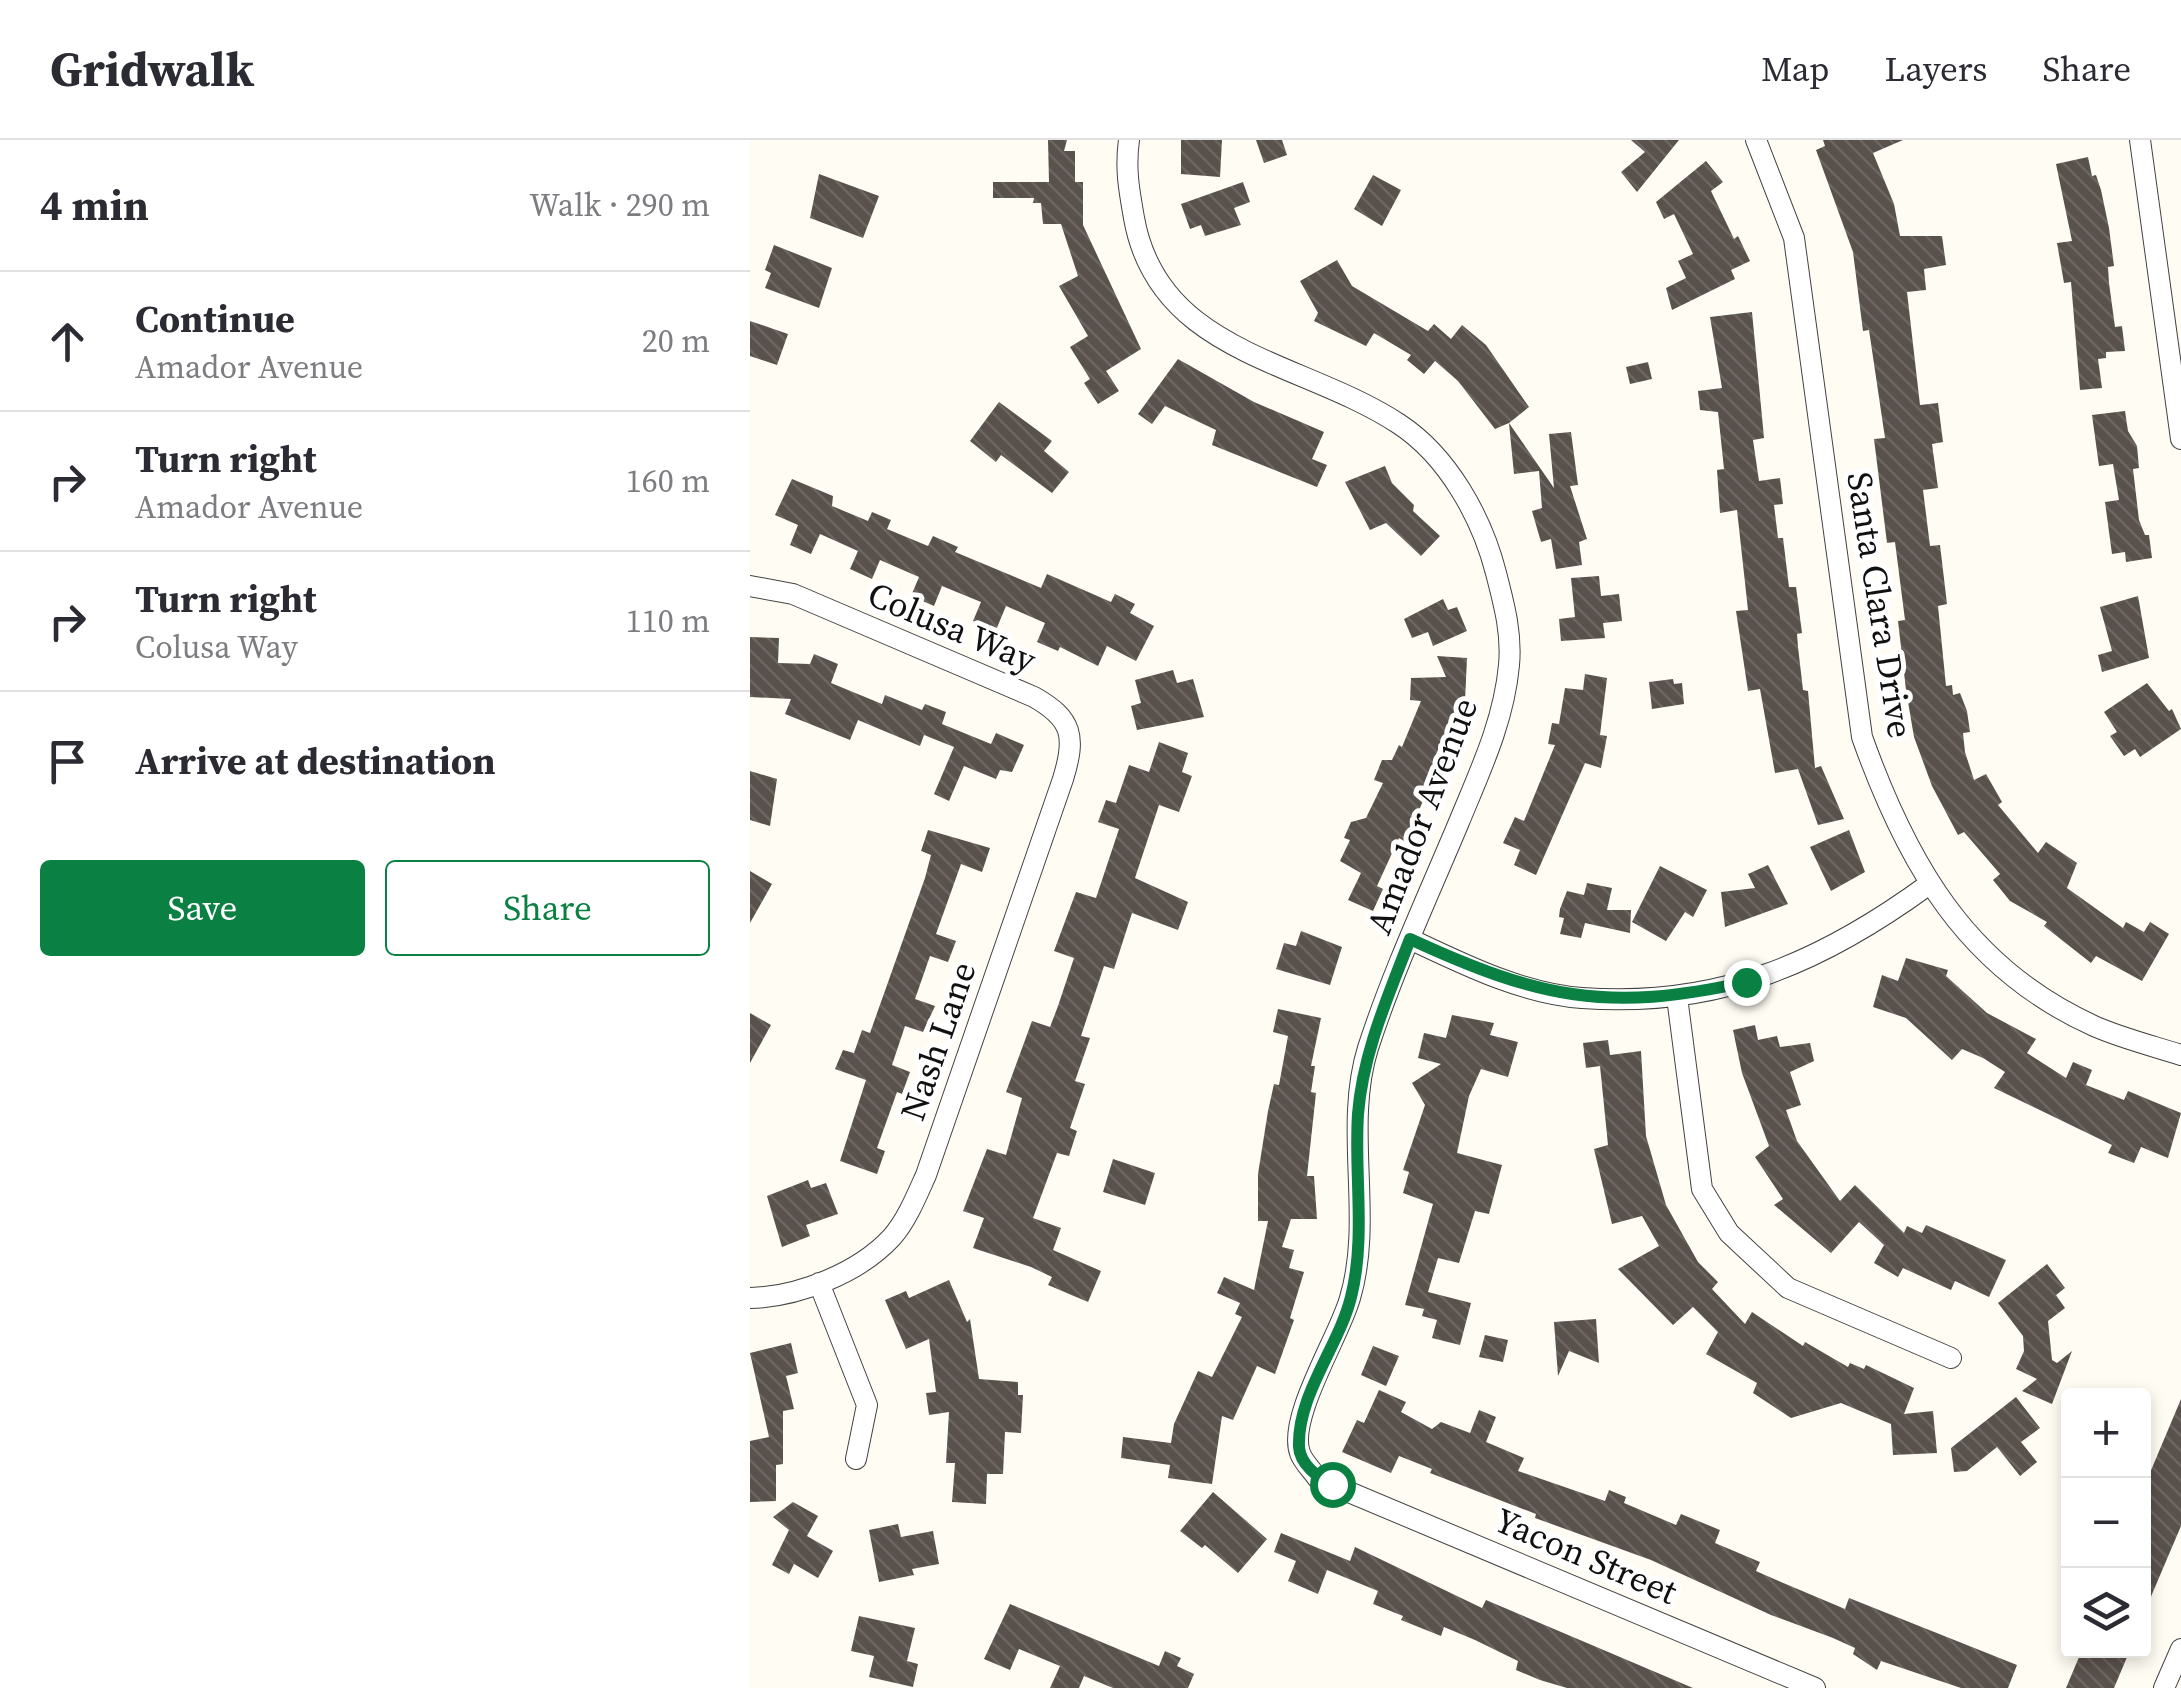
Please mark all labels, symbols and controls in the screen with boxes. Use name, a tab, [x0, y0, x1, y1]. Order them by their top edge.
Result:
text: Gridwalk	[50, 36, 254, 102]
text: Map	[1761, 45, 1829, 93]
text: Layers	[1884, 45, 1987, 93]
text: Share	[2042, 45, 2131, 93]
text: 4 min	[40, 176, 149, 234]
text: Walk · 290 m	[529, 183, 710, 227]
text: Continue	[135, 293, 295, 345]
icon: ahead	[40, 314, 95, 369]
text: 20 m	[642, 319, 710, 363]
text: Amador Avenue	[135, 345, 363, 389]
text: Turn right	[135, 433, 317, 485]
icon: right	[40, 454, 95, 509]
text: 160 m	[626, 459, 710, 503]
street label: Santa Clara Drive	[1835, 469, 1925, 741]
text: Amador Avenue	[135, 485, 363, 529]
street label: Colusa Way	[861, 570, 1043, 684]
text: Turn right	[135, 573, 317, 625]
icon: right	[40, 594, 95, 649]
text: 110 m	[626, 599, 710, 643]
text: Colusa Way	[135, 625, 298, 669]
street label: Amador Avenue	[1355, 691, 1489, 941]
icon: arrive	[40, 734, 95, 789]
text: Arrive at destination	[135, 735, 496, 787]
button: Save	[40, 860, 365, 956]
button: Share	[385, 860, 710, 956]
street label: Nash Lane	[888, 955, 988, 1127]
route end	[1724, 960, 1770, 1006]
map controls	[2061, 1388, 2151, 1658]
button: +	[2061, 1388, 2151, 1478]
route start	[1310, 1462, 1356, 1508]
button: −	[2061, 1478, 2151, 1568]
street label: Yacon Street	[1488, 1496, 1685, 1616]
button: layers	[2061, 1568, 2151, 1658]

